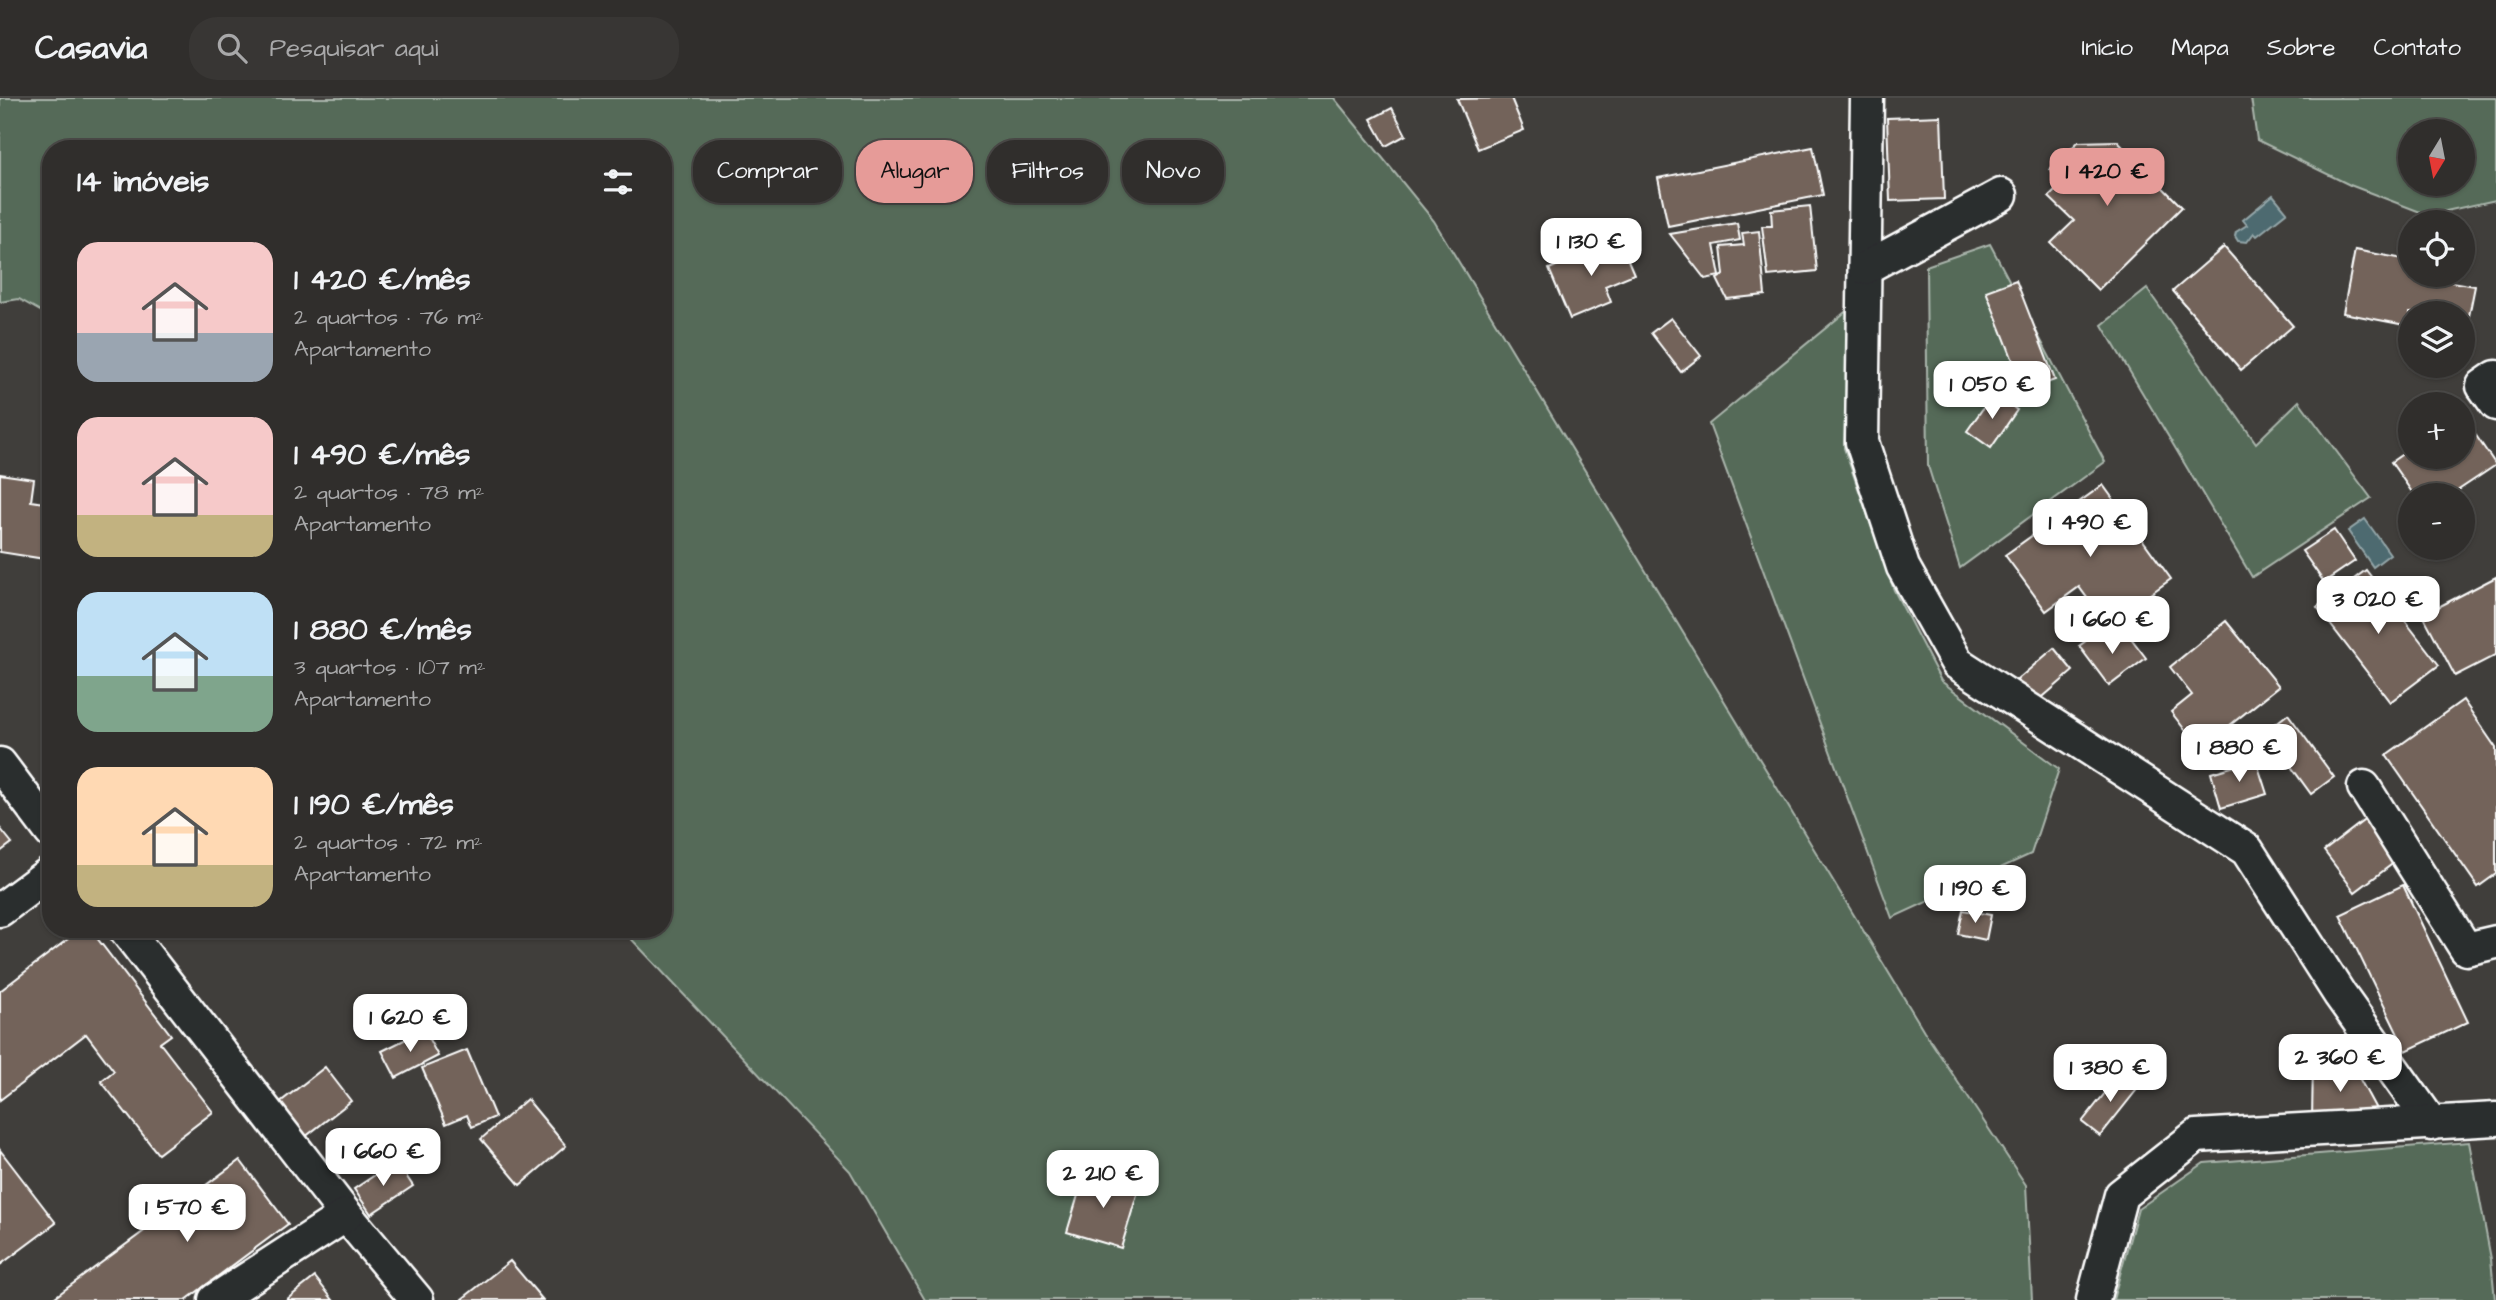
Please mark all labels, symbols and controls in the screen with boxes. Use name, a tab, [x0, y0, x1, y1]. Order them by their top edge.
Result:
search box	[189, 17, 679, 80]
text: Casavia	[35, 25, 147, 71]
icon: search	[213, 29, 251, 67]
text: Pesquisar aqui	[269, 30, 438, 66]
text: Início	[2082, 31, 2133, 65]
text: Mapa	[2171, 31, 2229, 65]
text: Sobre	[2267, 31, 2335, 65]
text: Contato	[2373, 31, 2461, 65]
north arrow	[2398, 119, 2474, 196]
map controls	[2398, 119, 2475, 560]
chip: Comprar	[693, 140, 842, 203]
chip: Alugar	[856, 140, 973, 203]
chip: Filtros	[987, 140, 1108, 203]
chip: Novo	[1122, 140, 1224, 203]
pin: 1 420 €	[2042, 148, 2172, 208]
text: 1 420 €	[2066, 155, 2148, 187]
text: 14 imóveis	[77, 161, 209, 203]
icon: filters	[599, 163, 637, 201]
button: locate	[2398, 210, 2475, 287]
pin: 1 130 €	[1526, 218, 1656, 278]
text: 1 130 €	[1557, 225, 1625, 257]
text: 1 420 €/mês	[294, 259, 471, 301]
icon: home	[133, 270, 217, 354]
text: 2 quartos · 76 m²	[294, 301, 484, 333]
button: layers	[2398, 301, 2475, 378]
text: Apartamento	[294, 333, 431, 365]
pin: 1 050 €	[1927, 362, 2057, 421]
text: 1 050 €	[1950, 368, 2034, 400]
button: +	[2398, 392, 2475, 469]
text: 1 490 €/mês	[294, 434, 470, 476]
icon: home	[133, 445, 217, 529]
text: 2 quartos · 78 m²	[294, 476, 485, 508]
button: −	[2398, 483, 2475, 560]
pin: 1 490 €	[2025, 500, 2155, 559]
text: 1 490 €	[2049, 506, 2131, 538]
text: Apartamento	[294, 508, 431, 540]
pin: 3 020 €	[2313, 576, 2443, 636]
text: 3 020 €	[2333, 583, 2423, 615]
pin: 1 660 €	[2047, 596, 2177, 656]
text: 1 660 €	[2071, 603, 2154, 635]
text: 1 880 €/mês	[294, 609, 472, 651]
icon: home	[133, 620, 217, 704]
text: 3 quartos · 107 m²	[294, 651, 486, 683]
text: Apartamento	[294, 683, 431, 715]
pin: 1 880 €	[2174, 724, 2304, 784]
text: 1 880 €	[2197, 731, 2281, 763]
text: 1 190 €/mês	[294, 784, 454, 826]
icon: home	[133, 795, 217, 879]
text: 2 quartos · 72 m²	[294, 826, 483, 858]
text: Apartamento	[294, 858, 431, 890]
pin: 1 190 €	[1910, 866, 2040, 925]
text: 1 190 €	[1940, 872, 2010, 904]
pin: 1 620 €	[345, 995, 475, 1054]
text: 1 620 €	[369, 1001, 451, 1033]
pin: 2 360 €	[2275, 1034, 2405, 1094]
text: 2 360 €	[2295, 1041, 2385, 1073]
pin: 1 380 €	[2045, 1044, 2175, 1104]
text: 1 380 €	[2070, 1051, 2150, 1083]
pin: 1 660 €	[318, 1128, 448, 1188]
text: 1 660 €	[342, 1135, 425, 1167]
pin: 2 210 €	[1038, 1150, 1168, 1210]
text: 2 210 €	[1063, 1157, 1143, 1189]
pin: 1 570 €	[122, 1184, 252, 1244]
text: 1 570 €	[145, 1191, 229, 1223]

